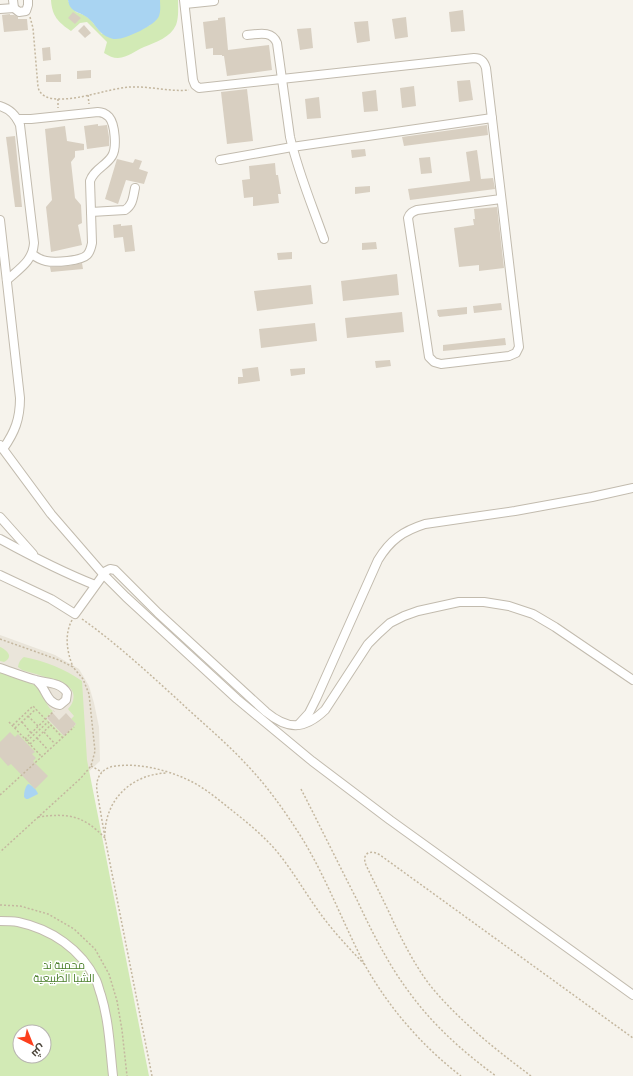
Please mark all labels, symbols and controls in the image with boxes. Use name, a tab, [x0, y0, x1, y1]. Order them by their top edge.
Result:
park label: محمية ند الشبا الطبيعية	[33, 958, 95, 985]
north arrow	[12, 1024, 52, 1064]
text: ش	[29, 1041, 49, 1061]

